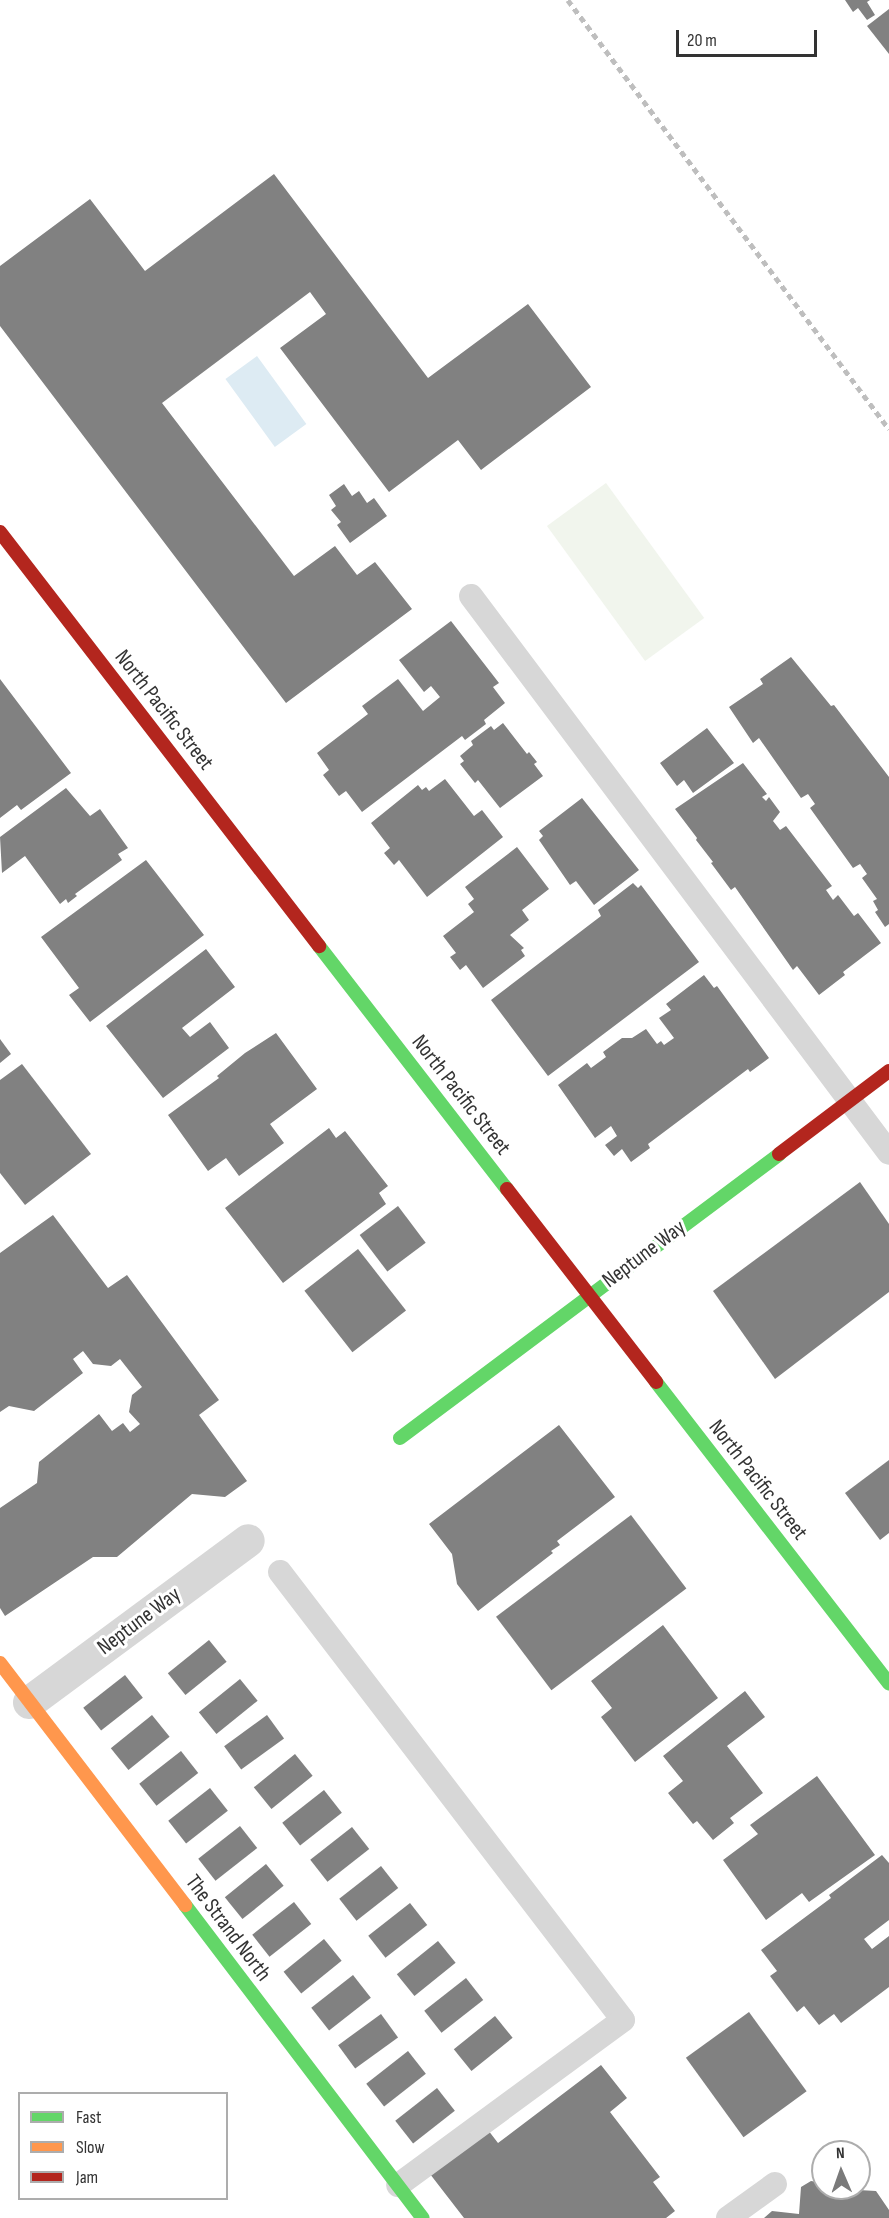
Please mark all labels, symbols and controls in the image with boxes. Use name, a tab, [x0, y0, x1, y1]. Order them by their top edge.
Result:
scale bar	[679, 18, 820, 56]
text: 20 m	[687, 30, 717, 51]
street label: North Pacific Street	[109, 645, 219, 775]
street label: North Pacific Street	[406, 1030, 516, 1160]
street label: Neptune Way	[597, 1214, 691, 1294]
street label: North Pacific Street	[703, 1415, 813, 1545]
street label: Neptune Way	[92, 1581, 186, 1661]
street label: The Strand North	[179, 1870, 277, 1986]
legend	[18, 2092, 228, 2200]
text: Fast	[76, 2107, 101, 2128]
text: Slow	[76, 2137, 105, 2158]
north arrow	[811, 2140, 871, 2200]
text: N	[836, 2144, 845, 2163]
text: Jam	[76, 2167, 98, 2188]

